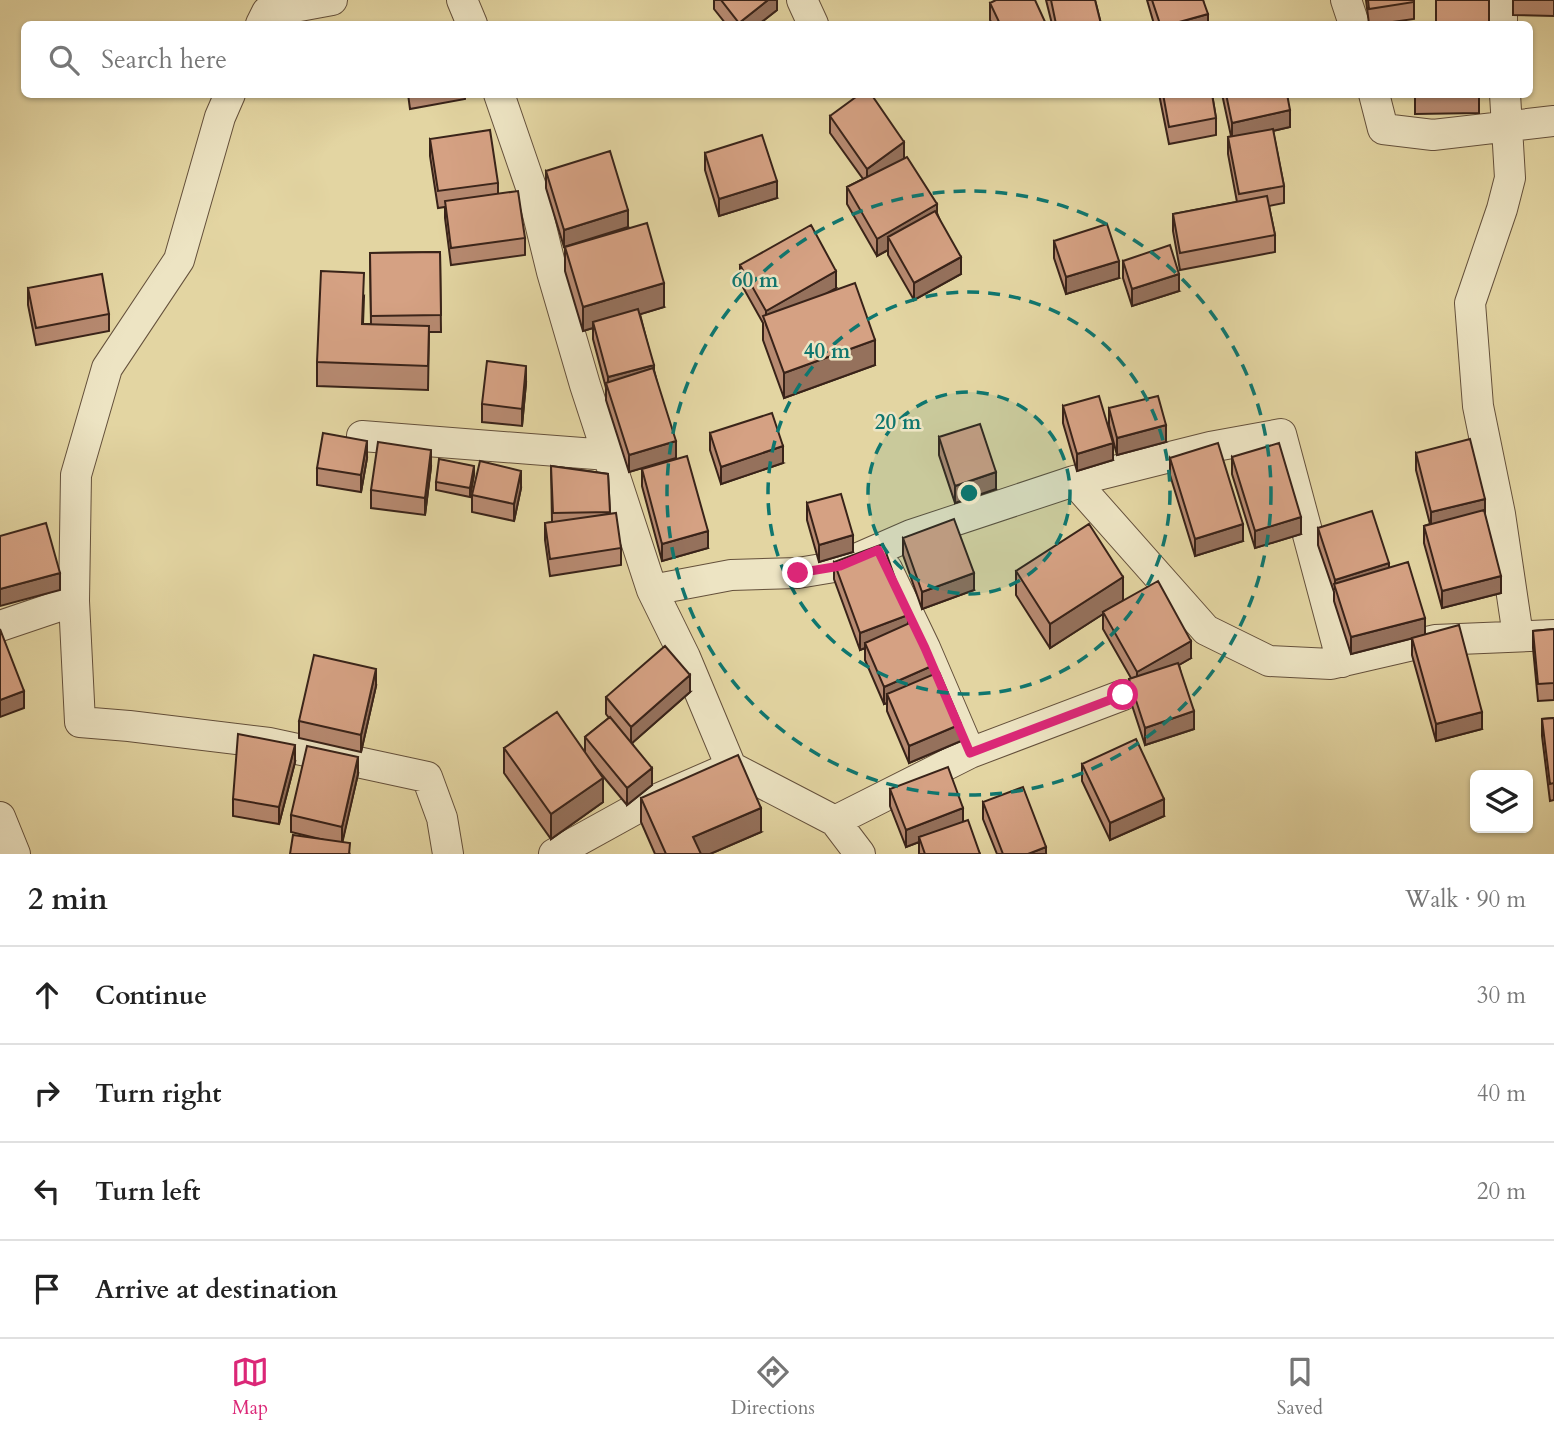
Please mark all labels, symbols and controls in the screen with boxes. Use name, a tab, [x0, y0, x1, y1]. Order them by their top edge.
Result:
search box	[21, 21, 1533, 98]
icon: search	[45, 41, 83, 79]
text: Search here	[101, 42, 227, 77]
text: 60 m	[732, 266, 779, 295]
text: 40 m	[804, 337, 851, 366]
text: 20 m	[875, 408, 922, 437]
centre of rings	[957, 481, 981, 505]
route end	[782, 557, 813, 588]
route start	[1107, 679, 1138, 710]
map controls	[1470, 770, 1533, 833]
button: layers	[1470, 770, 1533, 833]
text: 2 min	[28, 879, 108, 920]
text: Walk · 90 m	[1405, 884, 1526, 915]
icon: ahead	[28, 976, 66, 1014]
text: Continue	[95, 978, 207, 1013]
text: 30 m	[1477, 980, 1526, 1011]
icon: right	[28, 1074, 66, 1112]
text: Turn right	[95, 1076, 222, 1111]
text: 40 m	[1477, 1078, 1526, 1109]
icon: left	[28, 1172, 66, 1210]
text: Turn left	[95, 1174, 200, 1209]
text: 20 m	[1477, 1176, 1526, 1207]
icon: arrive	[28, 1270, 66, 1308]
text: Arrive at destination	[95, 1272, 338, 1307]
tab: Map	[231, 1353, 269, 1421]
tab: Directions	[731, 1353, 815, 1421]
tab: Saved	[1277, 1353, 1323, 1421]

